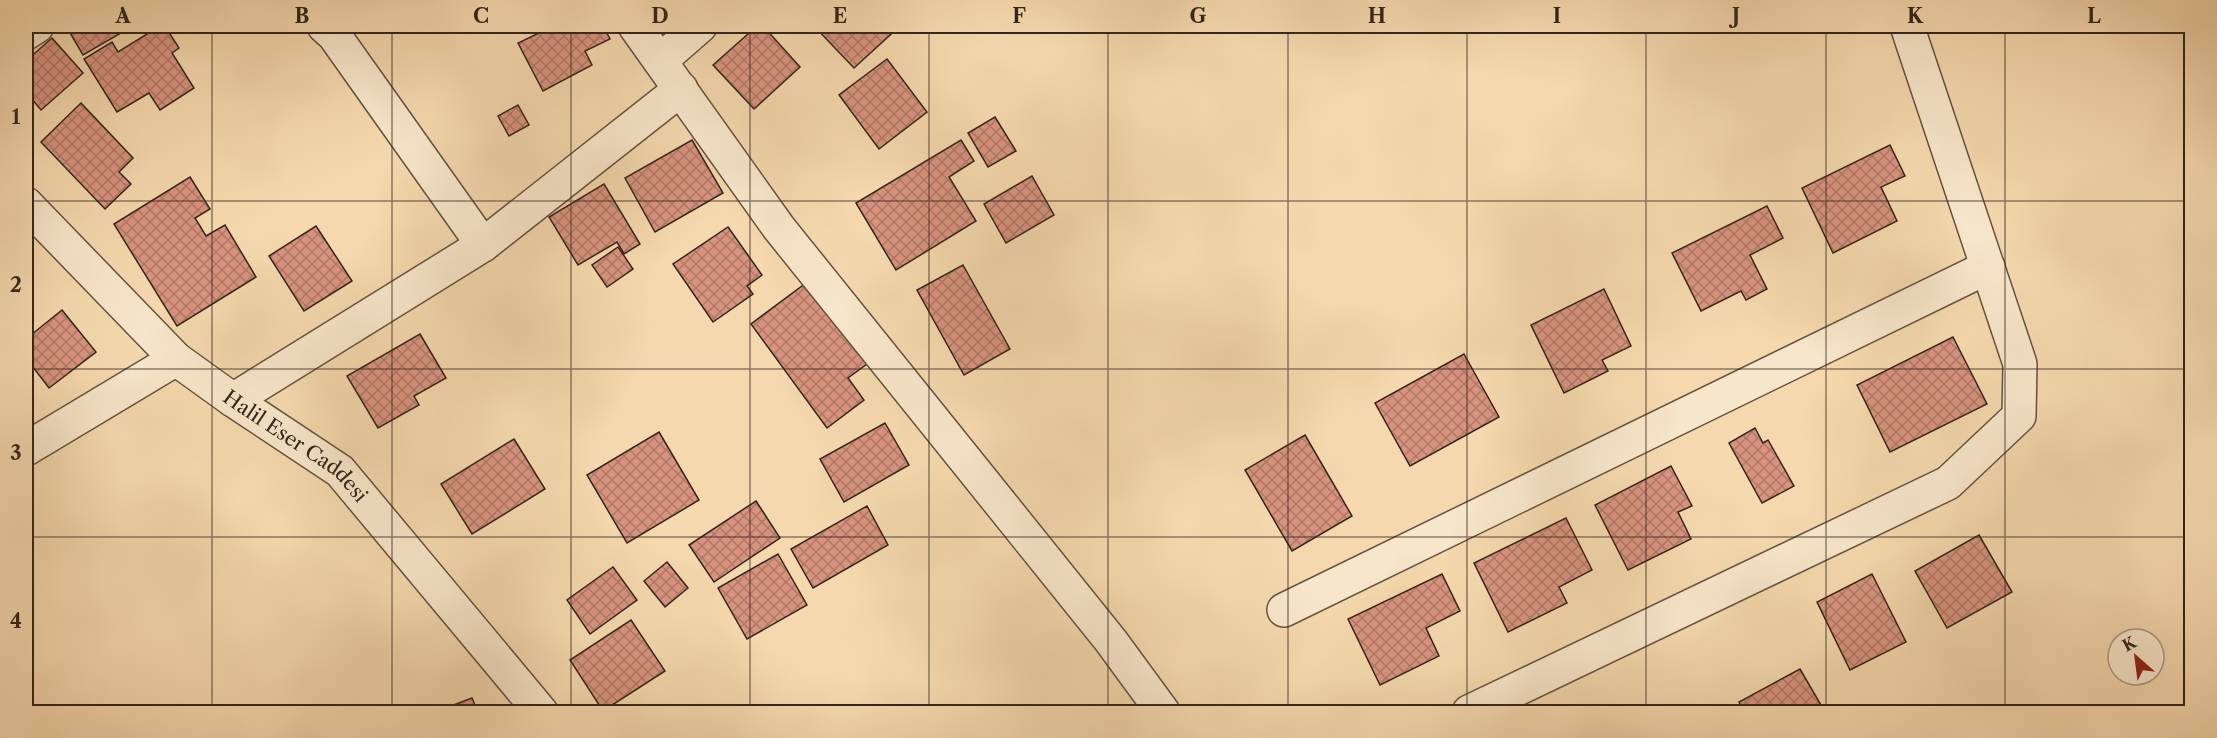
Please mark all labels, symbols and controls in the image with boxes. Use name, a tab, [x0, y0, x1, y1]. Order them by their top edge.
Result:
text: A	[114, 4, 131, 28]
text: B	[295, 4, 310, 28]
text: C	[473, 4, 489, 28]
text: D	[651, 4, 669, 28]
text: E	[833, 4, 847, 28]
text: F	[1012, 4, 1026, 28]
text: G	[1190, 4, 1207, 28]
text: H	[1368, 4, 1386, 28]
text: I	[1553, 4, 1561, 28]
text: J	[1728, 4, 1740, 28]
text: K	[1907, 4, 1924, 28]
text: L	[2087, 4, 2101, 28]
text: 1	[12, 105, 21, 129]
text: 2	[10, 273, 22, 297]
street label: Halil Eser Caddesi	[219, 385, 373, 507]
text: 3	[10, 441, 22, 465]
text: 4	[10, 609, 22, 633]
north arrow	[2106, 627, 2166, 687]
text: K	[2119, 631, 2140, 656]

